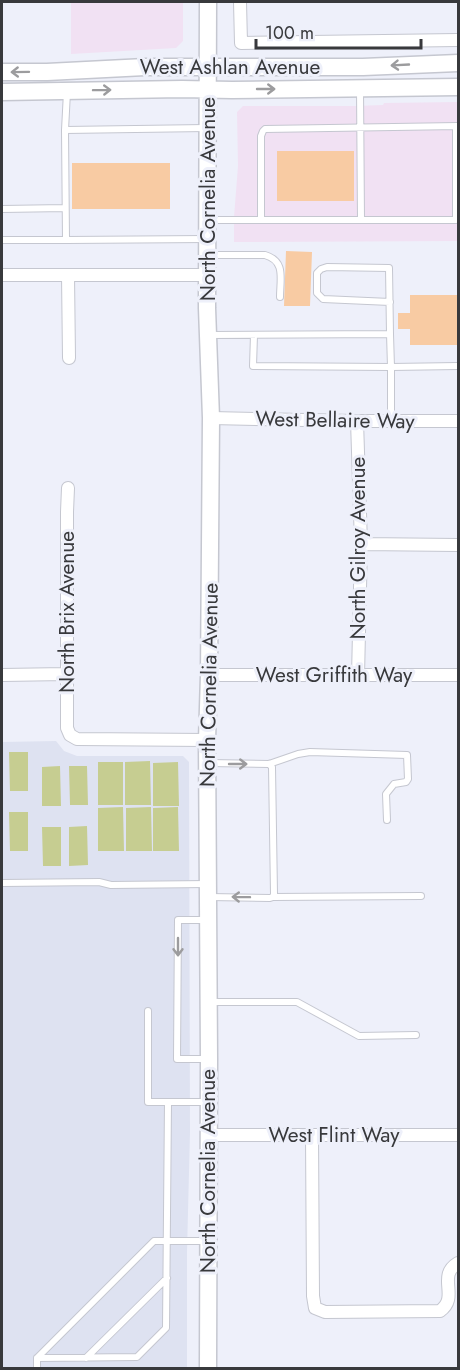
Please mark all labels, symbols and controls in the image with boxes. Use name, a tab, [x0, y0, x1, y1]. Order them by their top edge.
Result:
scale bar	[256, 12, 421, 50]
text: 100 m	[265, 20, 314, 46]
street label: West Ashlan Avenue	[140, 52, 321, 82]
one-way arrow	[391, 60, 411, 71]
one-way arrow	[10, 66, 30, 78]
one-way arrow	[256, 84, 276, 95]
one-way arrow	[91, 85, 111, 96]
street label: North Cornelia Avenue	[193, 97, 223, 301]
street label: West Bellaire Way	[255, 404, 416, 436]
street label: North Gilroy Avenue	[343, 456, 373, 639]
street label: North Brix Avenue	[52, 531, 82, 693]
street label: North Cornelia Avenue	[192, 582, 226, 787]
street label: West Griffith Way	[256, 660, 413, 690]
one-way arrow	[228, 758, 248, 770]
one-way arrow	[231, 891, 251, 903]
one-way arrow	[172, 937, 184, 957]
street label: North Cornelia Avenue	[193, 1069, 223, 1273]
street label: West Flint Way	[269, 1120, 400, 1150]

